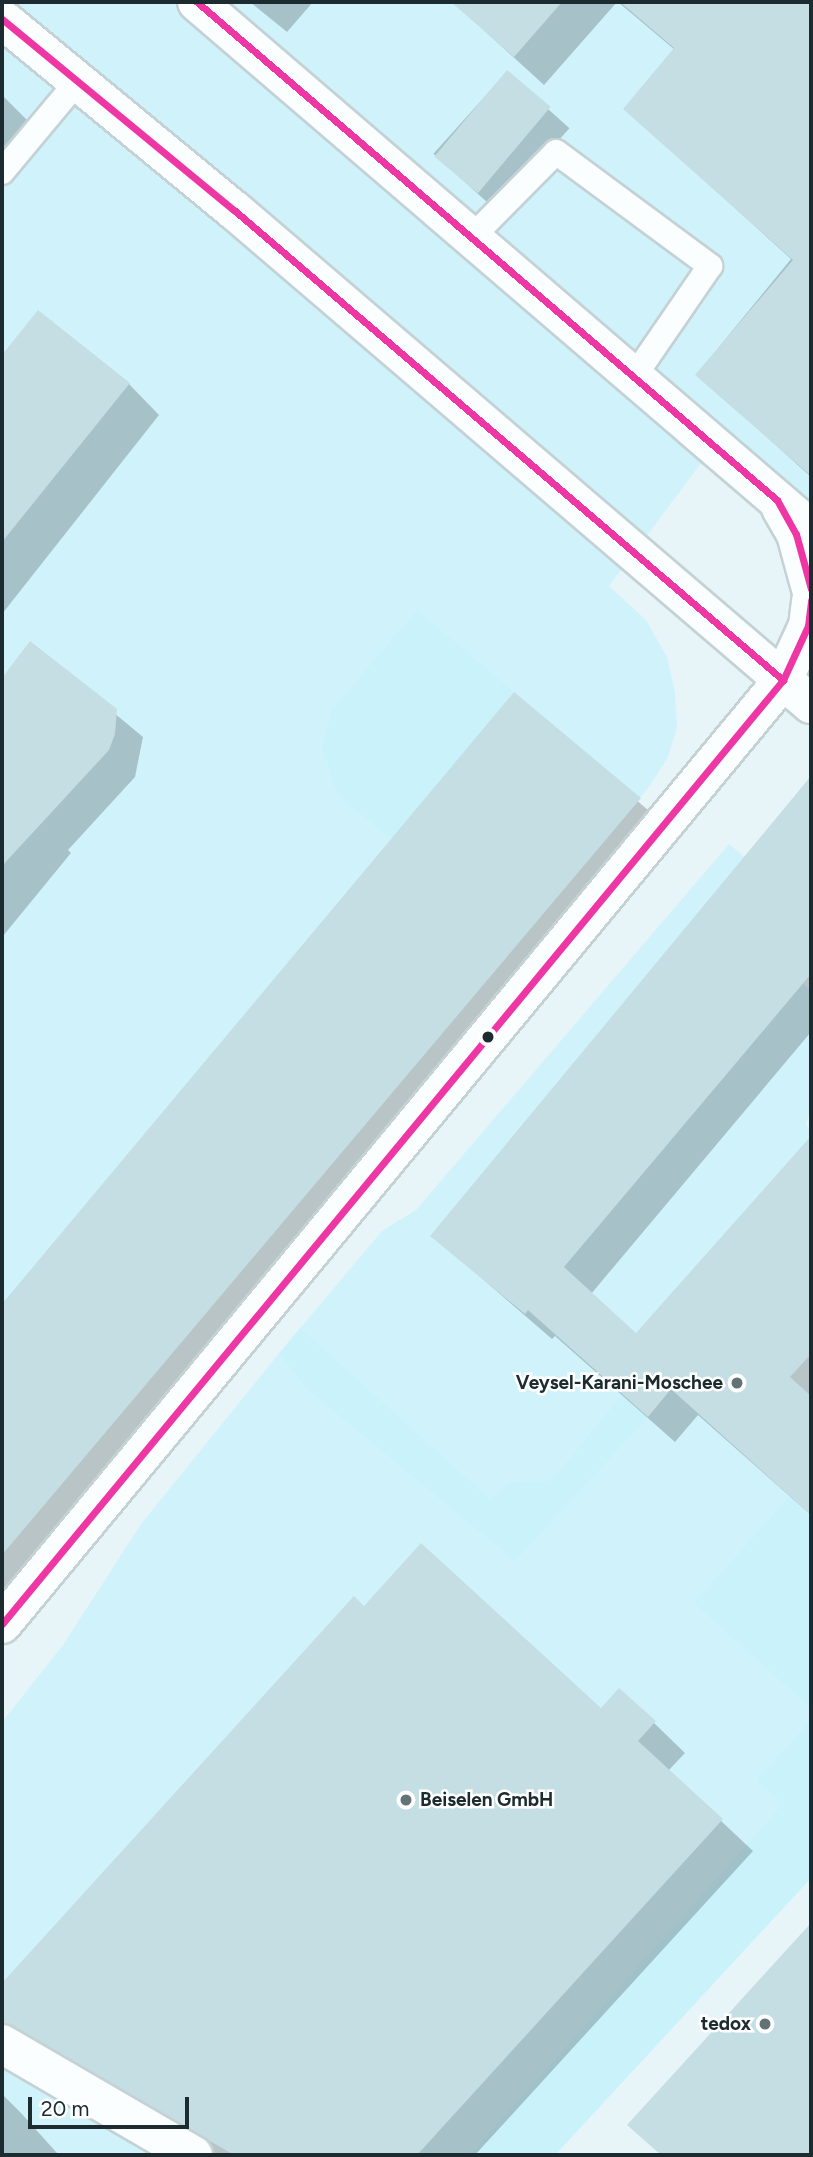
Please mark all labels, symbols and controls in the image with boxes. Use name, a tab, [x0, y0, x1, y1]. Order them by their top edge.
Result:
unlabelled marker	[481, 1030, 495, 1044]
place label: Veysel-Karani-Moschee	[516, 1372, 723, 1394]
marker: Veysel-Karani-Moschee	[729, 1375, 745, 1391]
place label: Beiselen GmbH	[420, 1789, 553, 1811]
marker: Beiselen GmbH	[398, 1792, 414, 1808]
place label: tedox	[701, 2013, 751, 2035]
marker: tedox	[757, 2016, 773, 2032]
scale bar	[32, 2084, 192, 2128]
text: 20 m	[41, 2096, 89, 2121]

